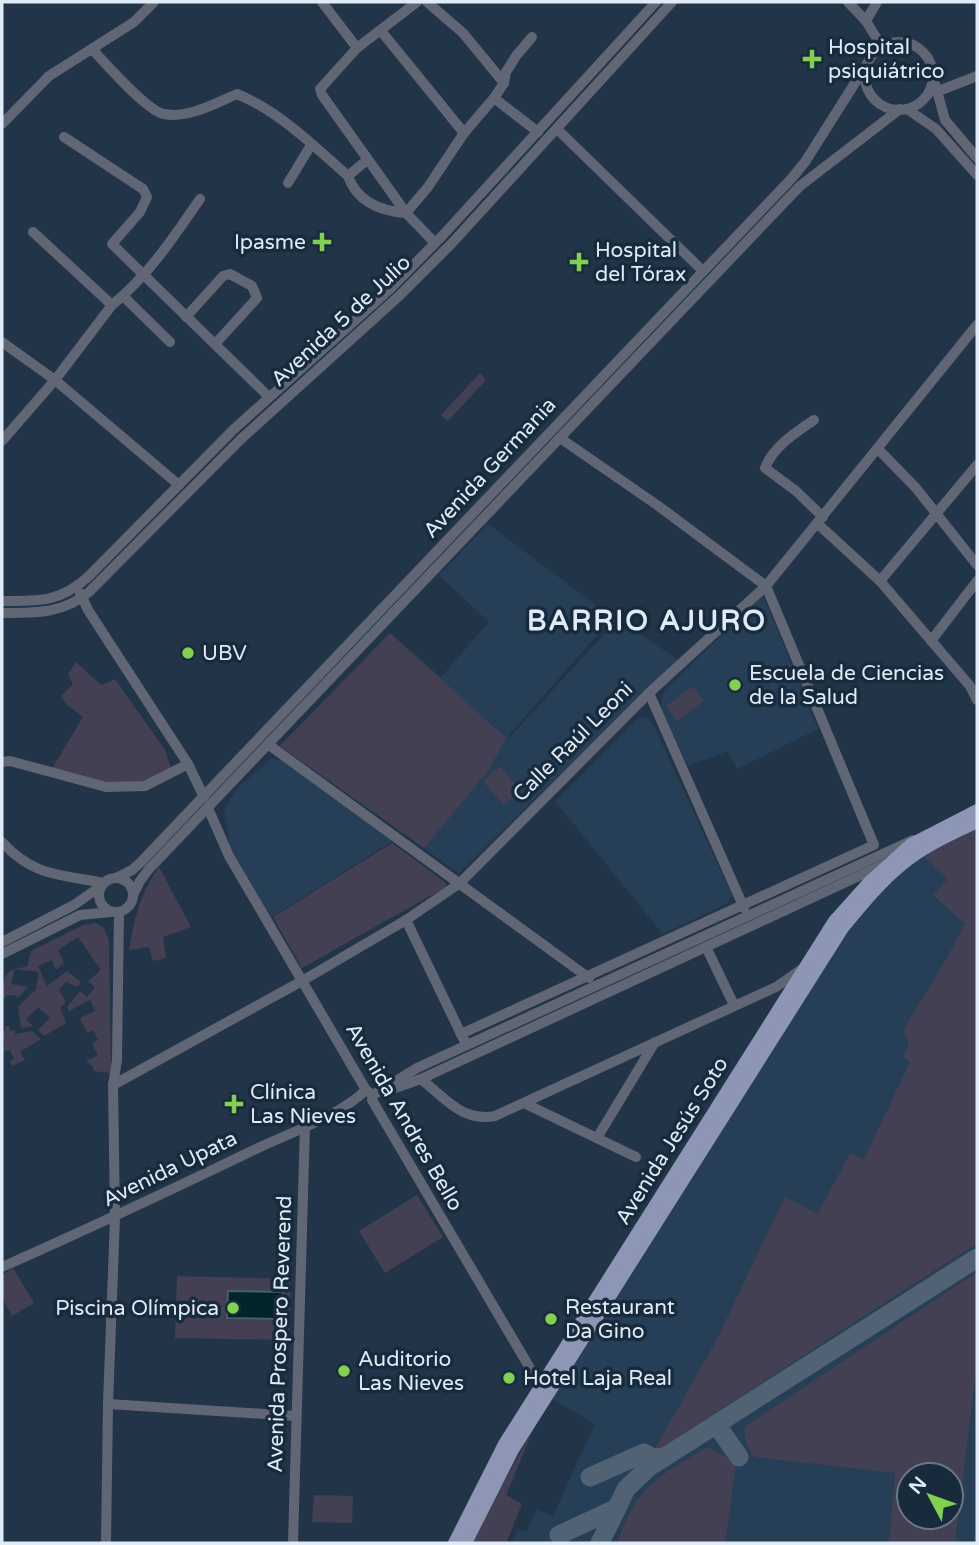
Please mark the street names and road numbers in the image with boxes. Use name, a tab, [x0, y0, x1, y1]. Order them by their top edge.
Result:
street label: Avenida 5 de Julio	[266, 250, 416, 392]
street label: Avenida Germania	[418, 393, 562, 543]
street label: Calle Raúl Leoni	[508, 677, 638, 807]
street label: Avenida Andres Bello	[340, 1019, 468, 1215]
street label: Avenida Jesús Soto	[610, 1053, 734, 1229]
street label: Avenida Upata	[99, 1126, 241, 1212]
street label: Avenida Prospero Reverend	[263, 1195, 297, 1473]

